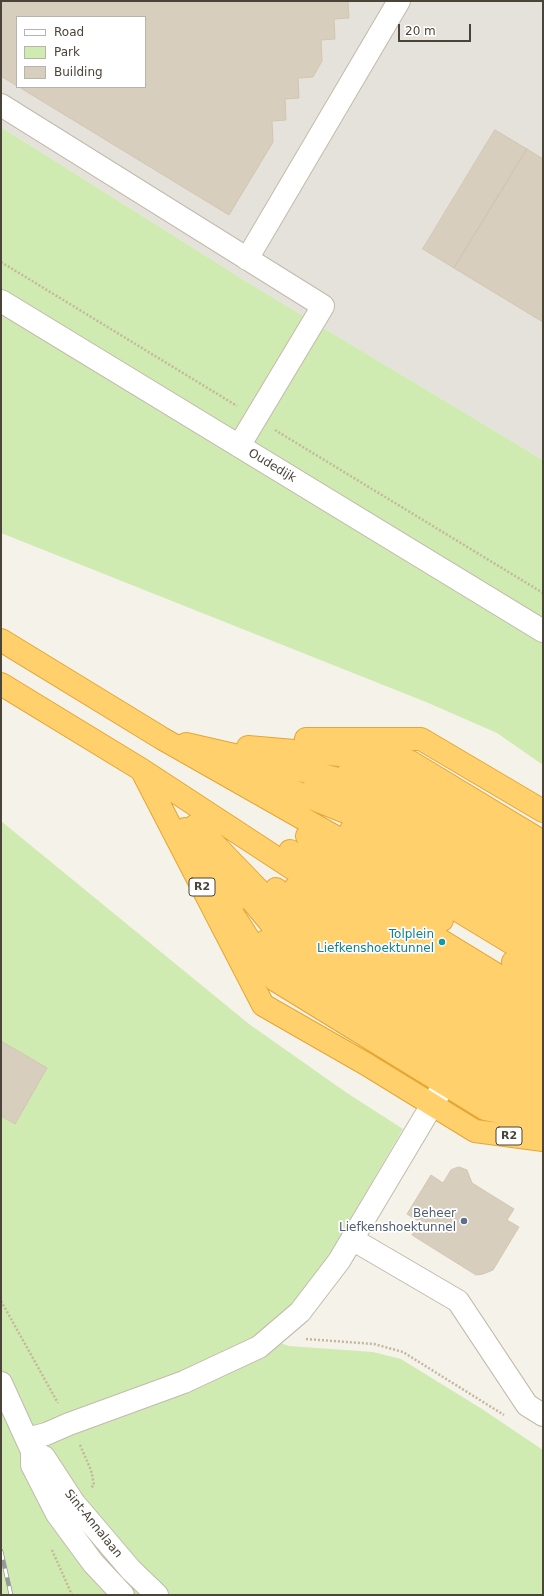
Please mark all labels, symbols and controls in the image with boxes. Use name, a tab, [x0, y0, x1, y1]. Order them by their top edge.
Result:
legend	[16, 16, 146, 88]
scale bar	[400, 16, 473, 42]
text: 20 m	[405, 24, 436, 38]
text: Road	[54, 25, 84, 39]
text: Park	[54, 45, 80, 59]
text: Building	[54, 65, 103, 79]
street label: Oudedijk	[245, 446, 299, 486]
road number: R2	[189, 878, 215, 896]
place label: Tolplein Liefkenshoektunnel	[317, 928, 434, 956]
marker: Tolplein Liefkenshoektunnel	[437, 937, 447, 947]
road number: R2	[496, 1127, 522, 1145]
place label: Beheer Liefkenshoektunnel	[339, 1207, 456, 1235]
marker: Beheer Liefkenshoektunnel	[459, 1216, 469, 1226]
street label: Sint-Annalaan	[61, 1487, 125, 1561]

